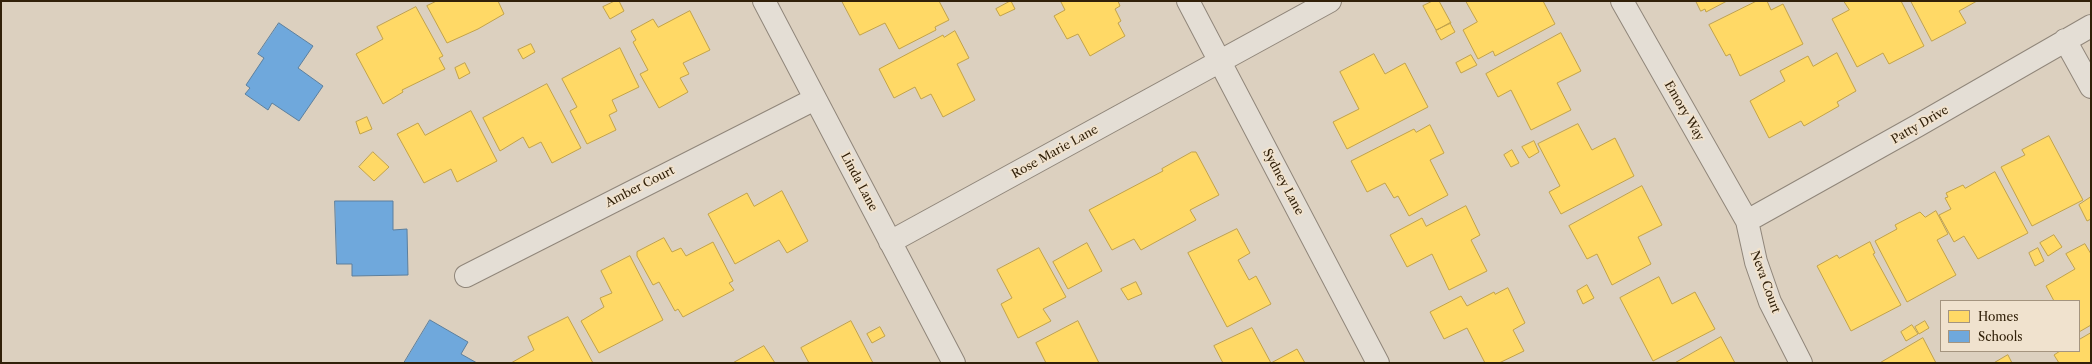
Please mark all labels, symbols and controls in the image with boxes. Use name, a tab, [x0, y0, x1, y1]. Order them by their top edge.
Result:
street label: Emory Way	[1661, 79, 1707, 143]
street label: Patty Drive	[1889, 103, 1951, 147]
street label: Rose Marie Lane	[1009, 122, 1101, 182]
street label: Sydney Lane	[1259, 146, 1307, 218]
street label: Linda Lane	[838, 150, 880, 214]
street label: Amber Court	[603, 163, 677, 211]
street label: Neva Court	[1747, 249, 1783, 315]
legend	[1940, 300, 2080, 352]
text: Homes	[1978, 309, 2018, 324]
text: Schools	[1978, 329, 2023, 344]

